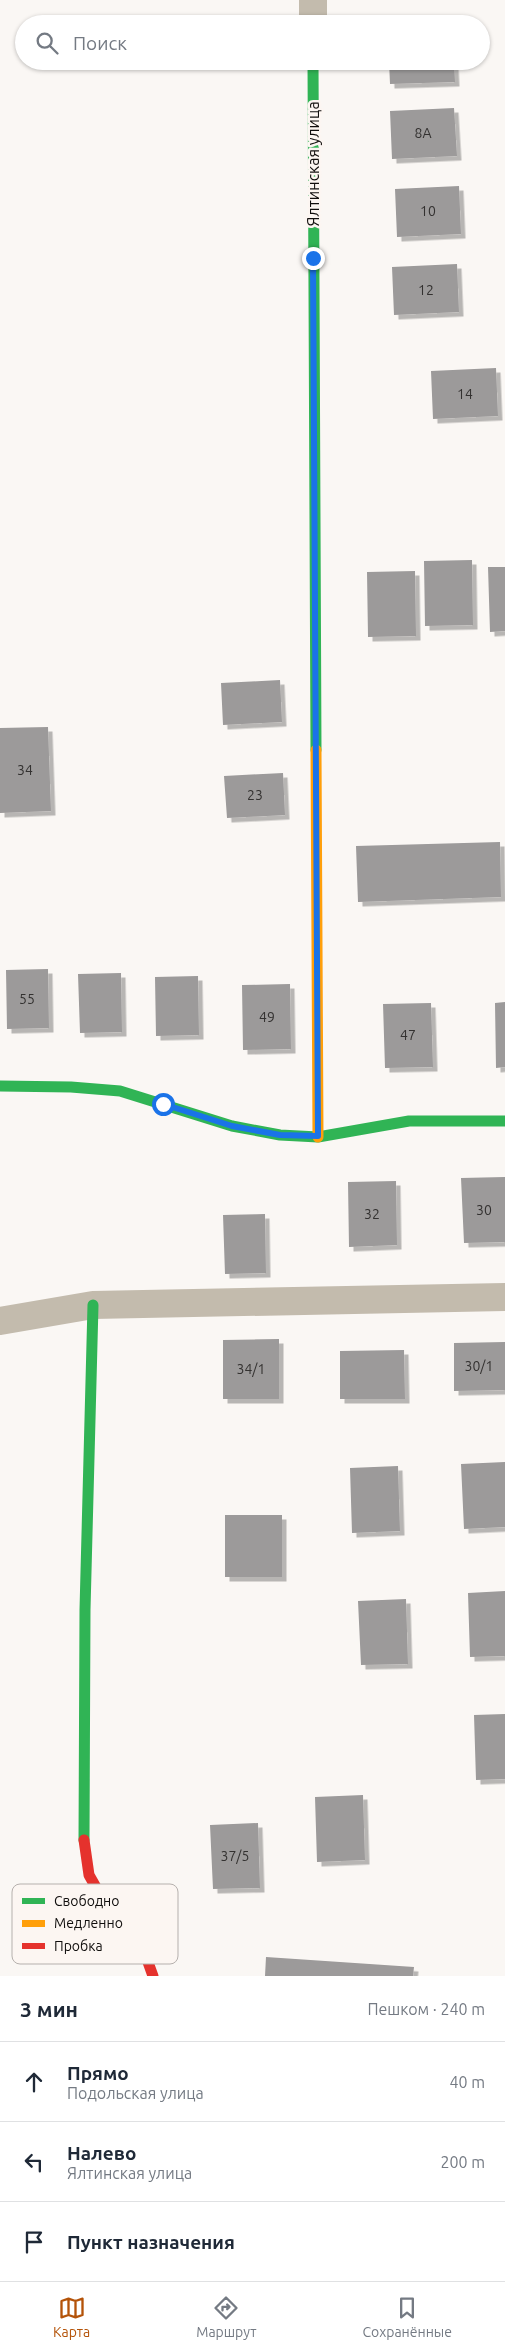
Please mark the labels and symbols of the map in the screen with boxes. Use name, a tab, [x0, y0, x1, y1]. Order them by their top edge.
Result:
street label: Ялтинская улица	[304, 101, 322, 227]
house number: 8А	[415, 125, 432, 141]
house number: 10	[420, 203, 436, 219]
route end	[302, 247, 325, 270]
house number: 12	[418, 282, 434, 298]
house number: 14	[457, 386, 473, 402]
house number: 34	[17, 762, 33, 778]
house number: 23	[247, 787, 263, 803]
house number: 55	[19, 991, 35, 1007]
house number: 49	[259, 1009, 275, 1025]
house number: 47	[400, 1027, 416, 1043]
route start	[152, 1093, 175, 1116]
house number: 30	[476, 1202, 492, 1218]
house number: 32	[364, 1206, 380, 1222]
house number: 30/1	[465, 1358, 493, 1374]
house number: 34/1	[237, 1361, 265, 1377]
house number: 37/5	[221, 1848, 249, 1864]
legend	[12, 1884, 178, 1964]
text: Свободно	[54, 1893, 119, 1909]
text: Медленно	[54, 1915, 123, 1931]
text: Пробка	[54, 1938, 103, 1954]

